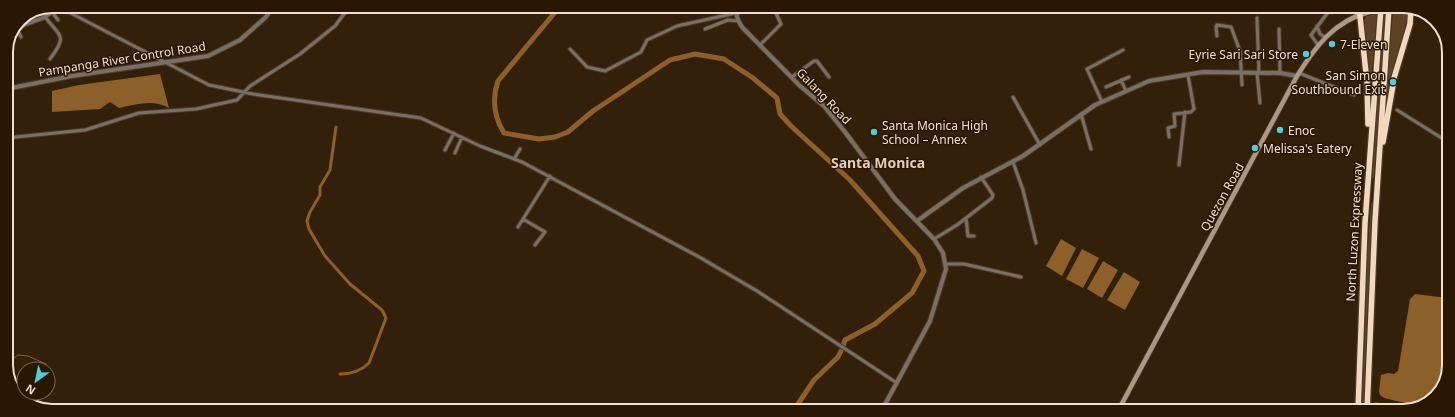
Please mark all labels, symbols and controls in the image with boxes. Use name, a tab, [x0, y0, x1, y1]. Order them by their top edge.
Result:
place label: 7-Eleven	[1340, 36, 1387, 53]
street label: Pampanga River Control Road	[37, 37, 207, 81]
marker: 7-Eleven	[1327, 39, 1337, 49]
place label: Eyrie Sari Sari Store	[1189, 46, 1298, 63]
marker: Eyrie Sari Sari Store	[1301, 49, 1311, 59]
street label: Galang Road	[793, 64, 855, 128]
place label: San Simon Southbound Exit	[1292, 67, 1386, 98]
marker: San Simon Southbound Exit	[1388, 77, 1398, 87]
place label: Santa Monica High School – Annex	[882, 117, 988, 148]
place label: Enoc	[1288, 122, 1315, 139]
marker: Enoc	[1275, 125, 1285, 135]
marker: Santa Monica High School – Annex	[869, 127, 879, 137]
place label: Melissa's Eatery	[1263, 140, 1353, 157]
marker: Melissa's Eatery	[1250, 143, 1260, 153]
district label: Santa Monica	[831, 153, 925, 172]
street label: Quezon Road	[1196, 160, 1248, 234]
street label: North Luzon Expressway	[1342, 161, 1366, 302]
north arrow	[16, 361, 56, 401]
text: N	[22, 381, 38, 399]

